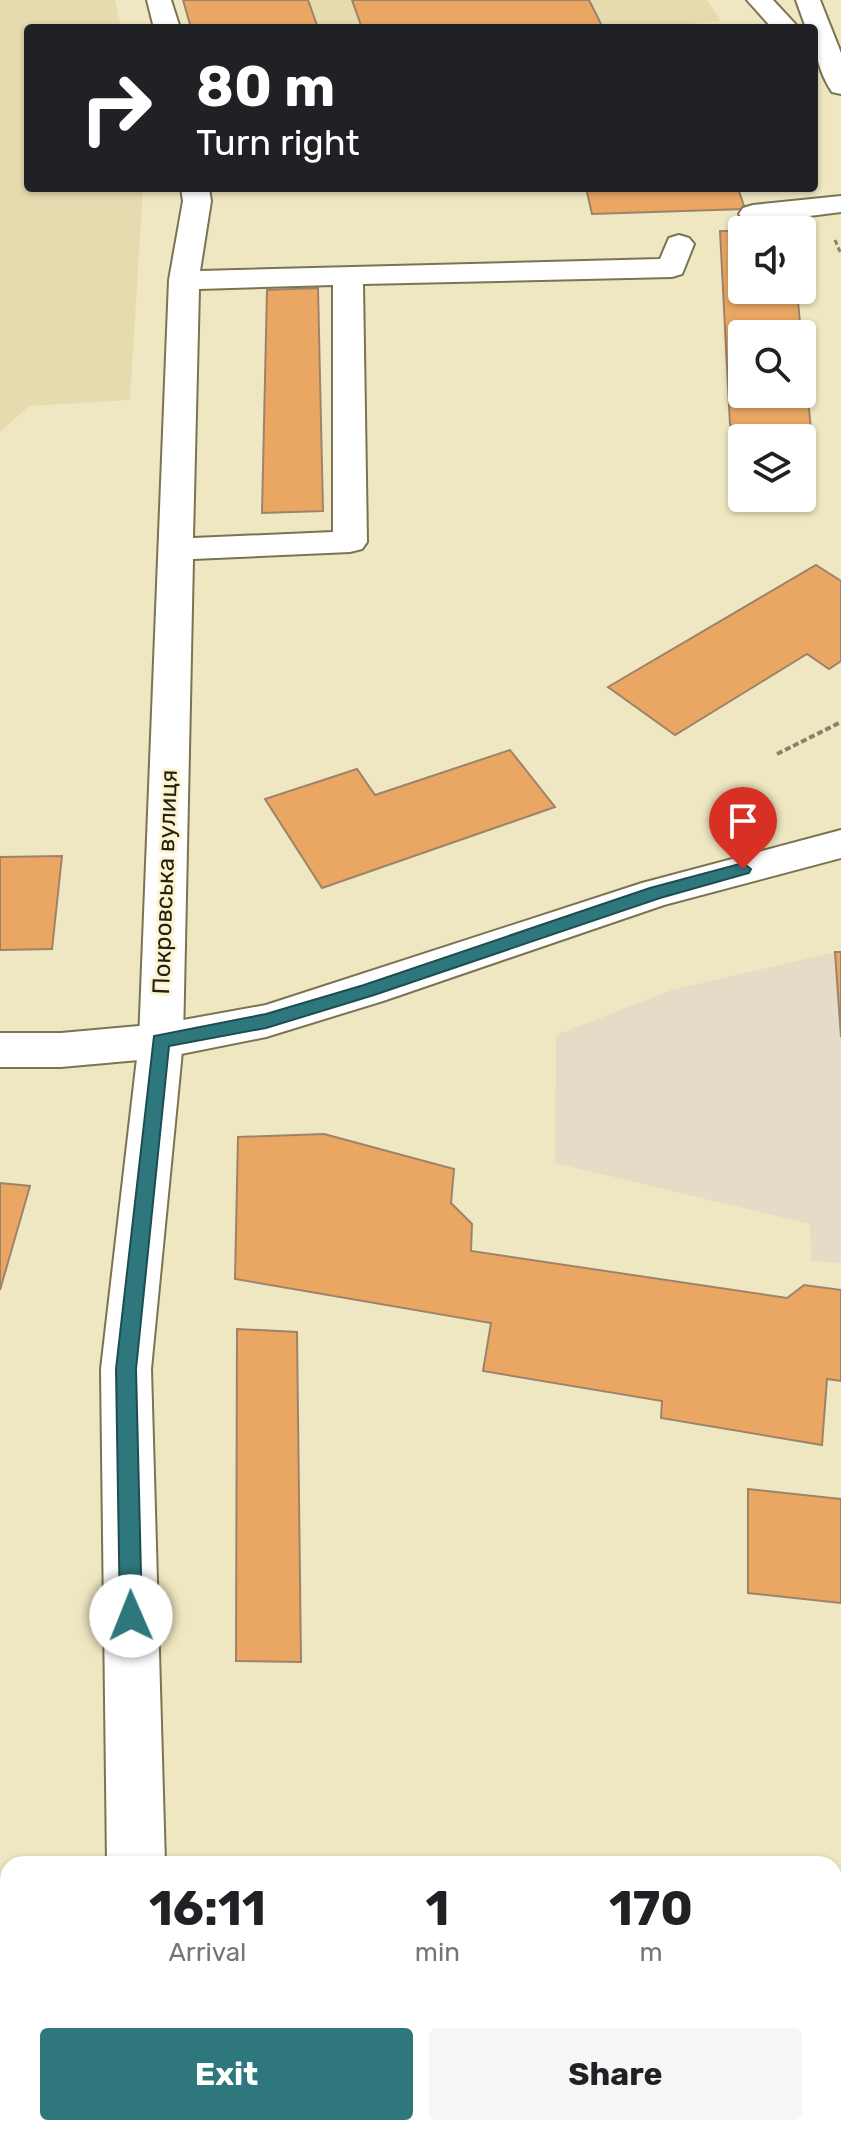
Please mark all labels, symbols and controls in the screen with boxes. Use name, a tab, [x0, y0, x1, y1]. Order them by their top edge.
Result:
text: 80 m	[196, 54, 335, 120]
icon: right	[64, 56, 168, 160]
text: Turn right	[196, 121, 360, 164]
map controls	[728, 216, 816, 512]
button: sound	[728, 216, 816, 304]
button: search	[728, 320, 816, 408]
button: layers	[728, 424, 816, 512]
street label: Покровська вулиця	[147, 769, 183, 995]
pin	[709, 787, 777, 869]
icon: arrive	[721, 799, 765, 843]
position arrow	[89, 1574, 173, 1658]
text: 16:11	[149, 1880, 266, 1937]
text: 1	[425, 1880, 449, 1937]
text: 170	[609, 1880, 693, 1937]
text: Arrival	[168, 1937, 246, 1968]
text: min	[415, 1937, 460, 1968]
text: m	[639, 1937, 663, 1968]
button: Exit	[40, 2028, 413, 2120]
button: Share	[429, 2028, 802, 2120]

